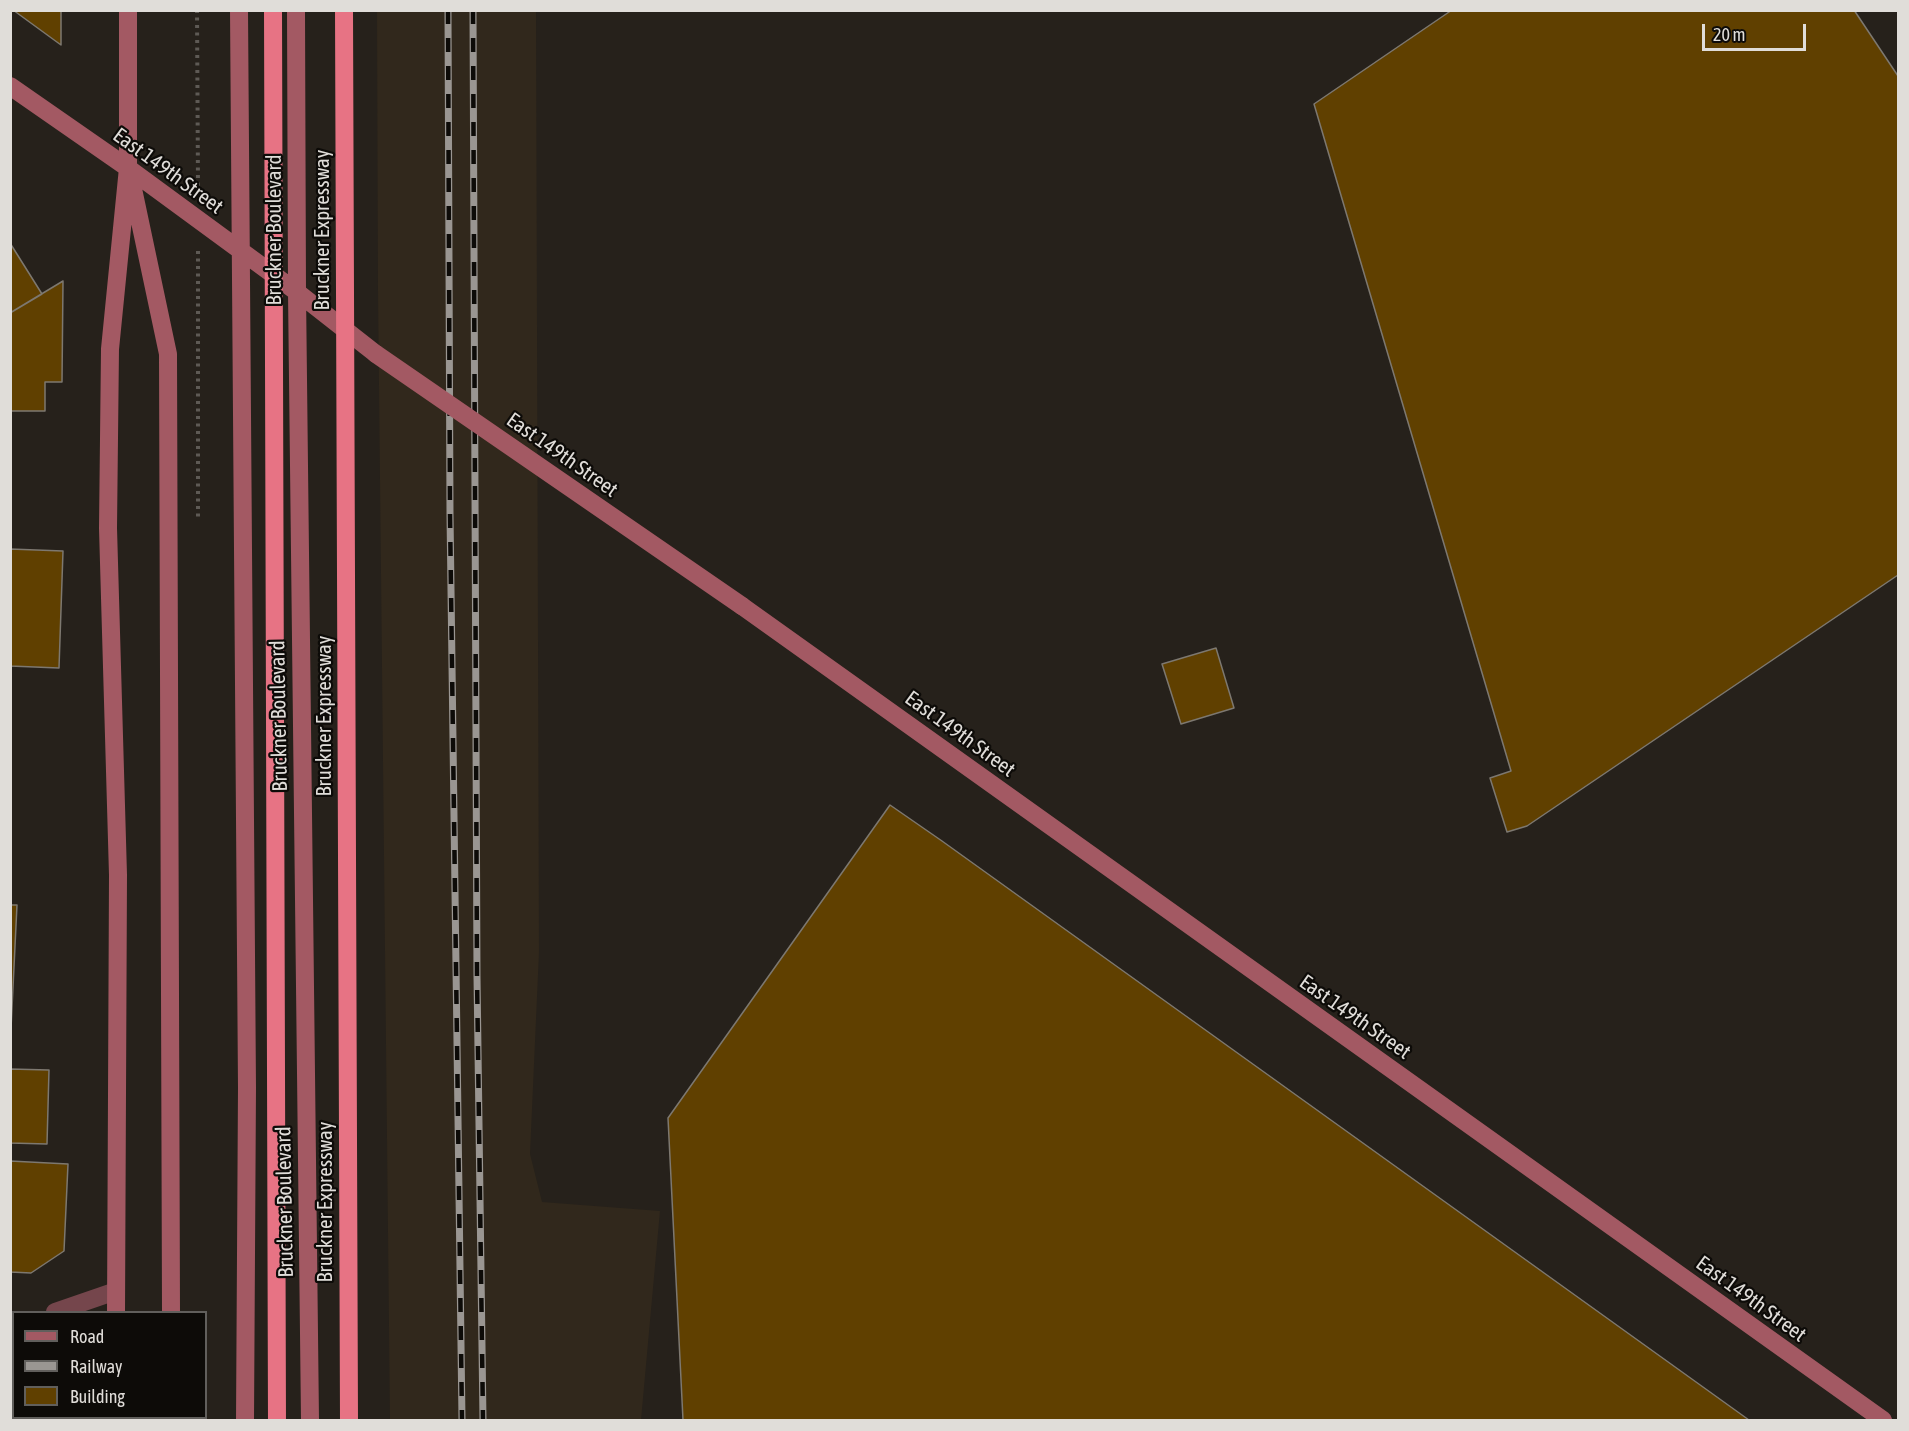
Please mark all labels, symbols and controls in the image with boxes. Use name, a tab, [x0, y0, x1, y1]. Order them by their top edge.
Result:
scale bar	[1705, 12, 1808, 50]
text: 20 m	[1713, 24, 1745, 45]
street label: East 149th Street	[108, 123, 228, 219]
street label: Bruckner Expressway	[309, 150, 335, 310]
street label: Bruckner Boulevard	[261, 154, 287, 306]
street label: East 149th Street	[502, 407, 622, 503]
street label: Bruckner Expressway	[311, 636, 337, 796]
street label: Bruckner Boulevard	[265, 640, 293, 792]
street label: East 149th Street	[900, 686, 1020, 782]
street label: East 149th Street	[1295, 969, 1415, 1065]
street label: Bruckner Expressway	[312, 1122, 338, 1282]
street label: Bruckner Boulevard	[271, 1126, 299, 1278]
street label: East 149th Street	[1691, 1251, 1811, 1347]
legend	[12, 1311, 207, 1419]
text: Road	[70, 1326, 104, 1347]
text: Railway	[70, 1356, 122, 1377]
text: Building	[70, 1386, 125, 1407]

